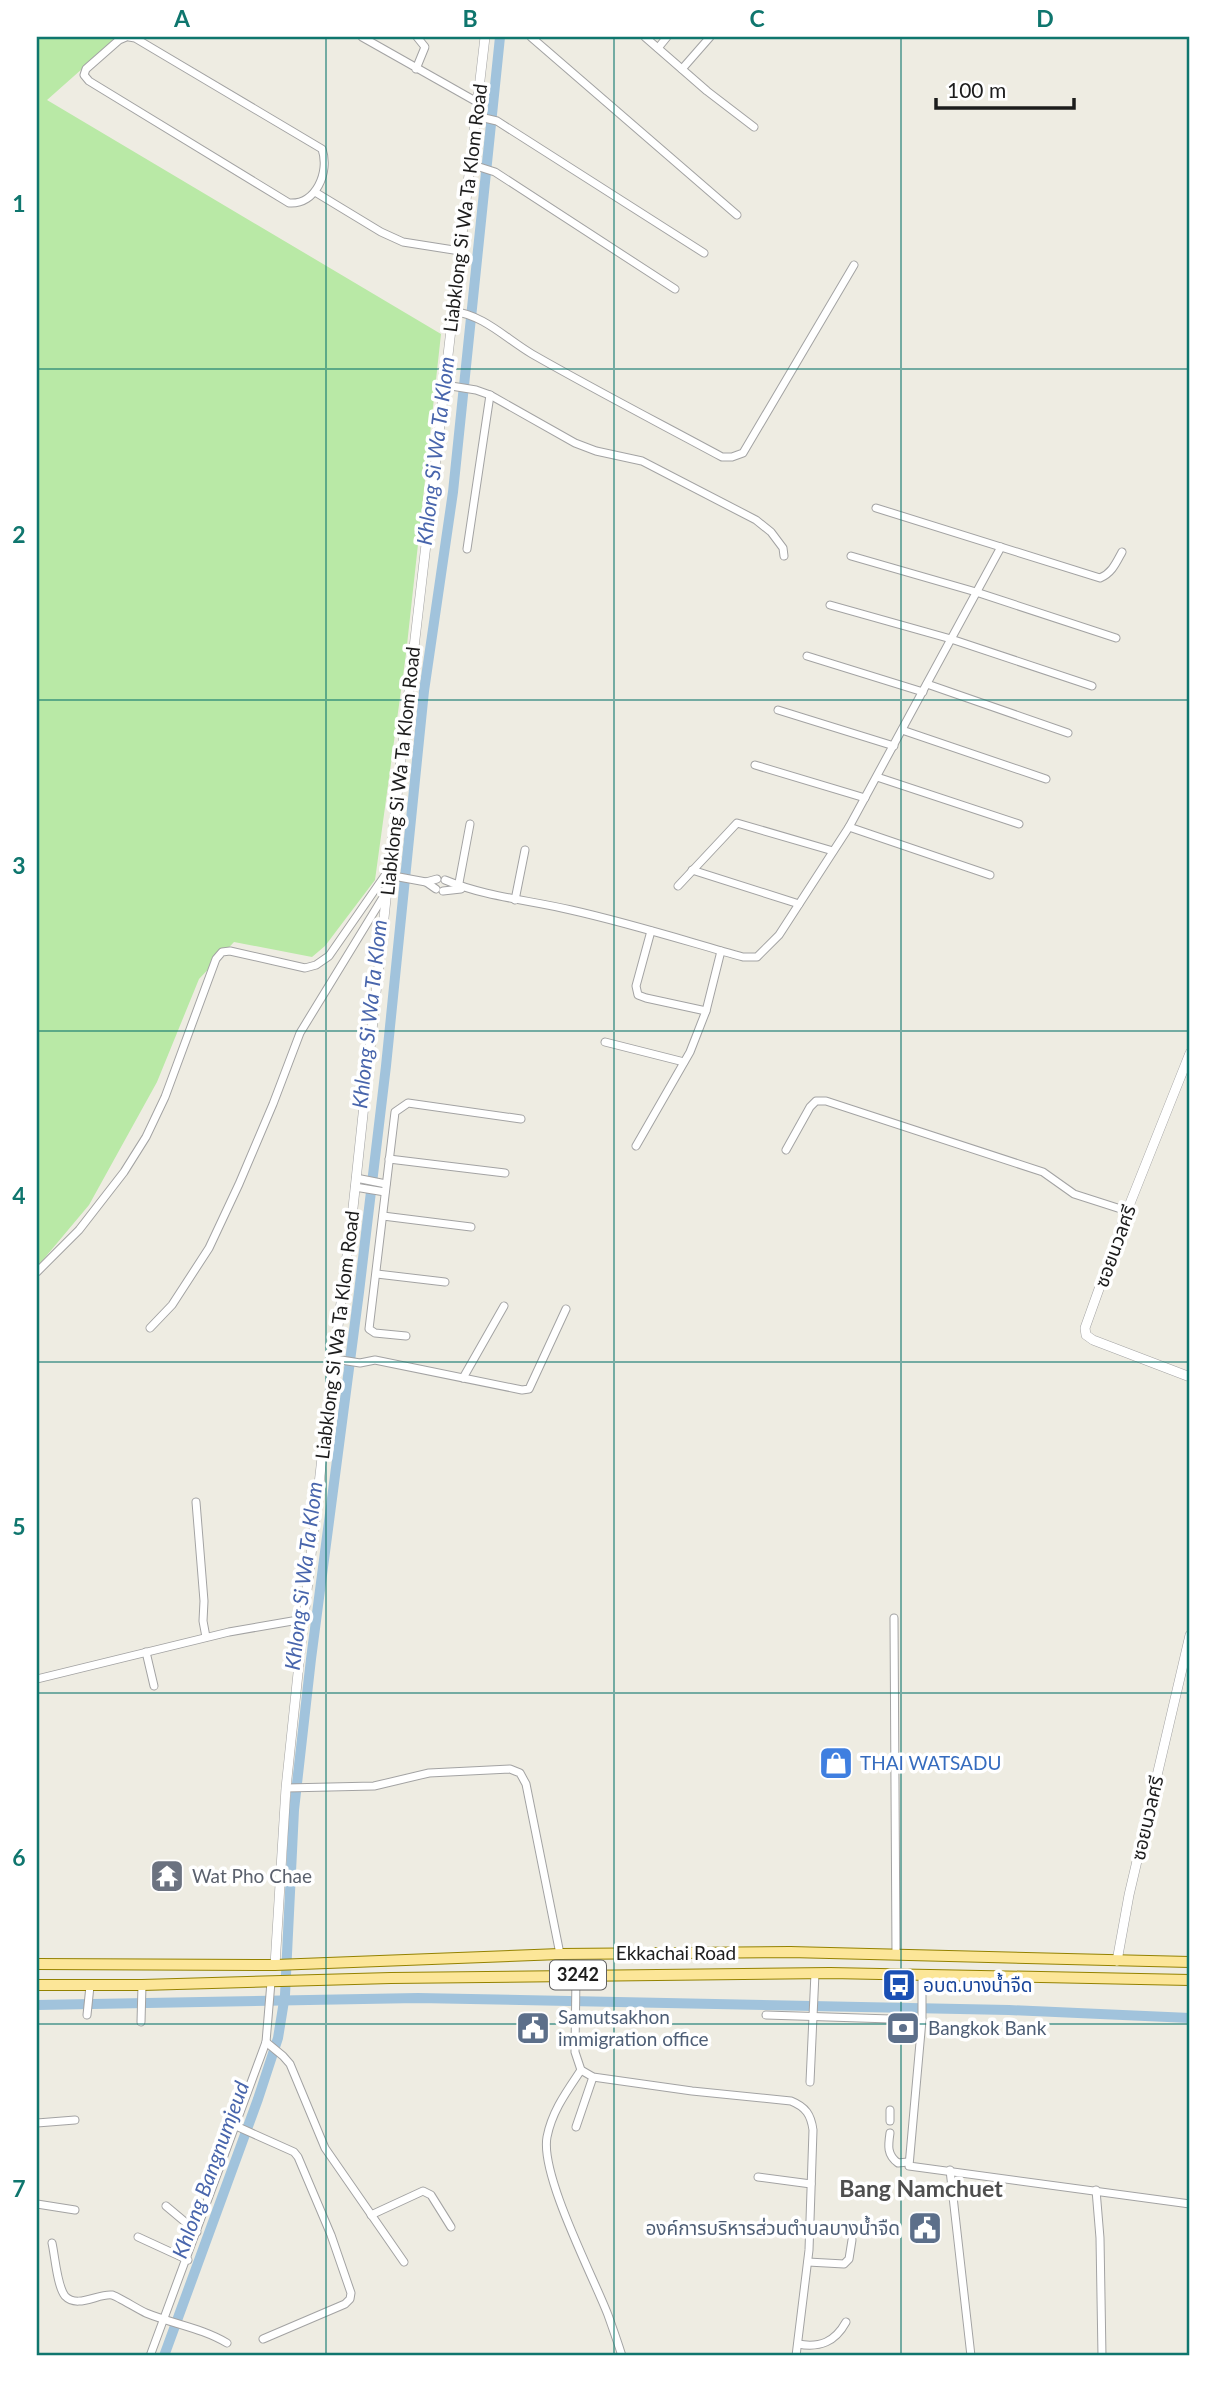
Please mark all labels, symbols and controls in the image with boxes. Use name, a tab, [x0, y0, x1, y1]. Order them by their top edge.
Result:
text: A	[173, 4, 191, 32]
text: B	[462, 4, 478, 32]
text: C	[749, 4, 765, 32]
text: D	[1036, 4, 1054, 32]
scale bar	[936, 66, 1075, 110]
text: 100 m	[947, 77, 1006, 102]
street label: Liabklong Si Wa Ta Klom Road	[438, 82, 491, 334]
text: 1	[12, 189, 26, 217]
water label: Khlong Si Wa Ta Klom	[411, 355, 458, 547]
text: 2	[12, 520, 26, 548]
street label: Liabklong Si Wa Ta Klom Road	[375, 645, 424, 897]
text: 3	[12, 851, 26, 879]
water label: Khlong Si Wa Ta Klom	[346, 918, 391, 1110]
text: 4	[12, 1181, 26, 1209]
street label: ซอยนวลศรี	[1089, 1202, 1140, 1290]
street label: Liabklong Si Wa Ta Klom Road	[310, 1209, 363, 1461]
water label: Khlong Si Wa Ta Klom	[279, 1480, 326, 1672]
text: 5	[12, 1512, 26, 1540]
shop icon: THAI WATSADU	[817, 1744, 855, 1782]
place label: THAI WATSADU	[860, 1751, 1001, 1774]
street label: ซอยนวลศรี	[1126, 1773, 1167, 1862]
text: 6	[12, 1843, 26, 1871]
temple icon: Wat Pho Chae	[148, 1857, 186, 1895]
place label: Wat Pho Chae	[192, 1864, 312, 1887]
street label: Ekkachai Road	[616, 1941, 736, 1964]
road number: 3242	[550, 1961, 606, 1990]
bus stop icon: อบต.บางน้ำจืด	[880, 1966, 918, 2004]
place label: อบต.บางน้ำจืด	[923, 1972, 1033, 1996]
place label: Samutsakhon immigration office	[558, 2005, 709, 2050]
public building icon: Samutsakhon immigration office	[514, 2009, 552, 2047]
bank icon: Bangkok Bank	[884, 2009, 922, 2047]
place label: Bangkok Bank	[928, 2016, 1047, 2039]
water label: Khlong Bangnumjeud	[166, 2078, 253, 2261]
text: 7	[12, 2174, 26, 2202]
district label: Bang Namchuet	[839, 2174, 1003, 2202]
public building icon: องค์การบริหารส่วนตำบลบางน้ำจืด	[906, 2209, 944, 2247]
place label: องค์การบริหารส่วนตำบลบางน้ำจืด	[645, 2215, 900, 2239]

